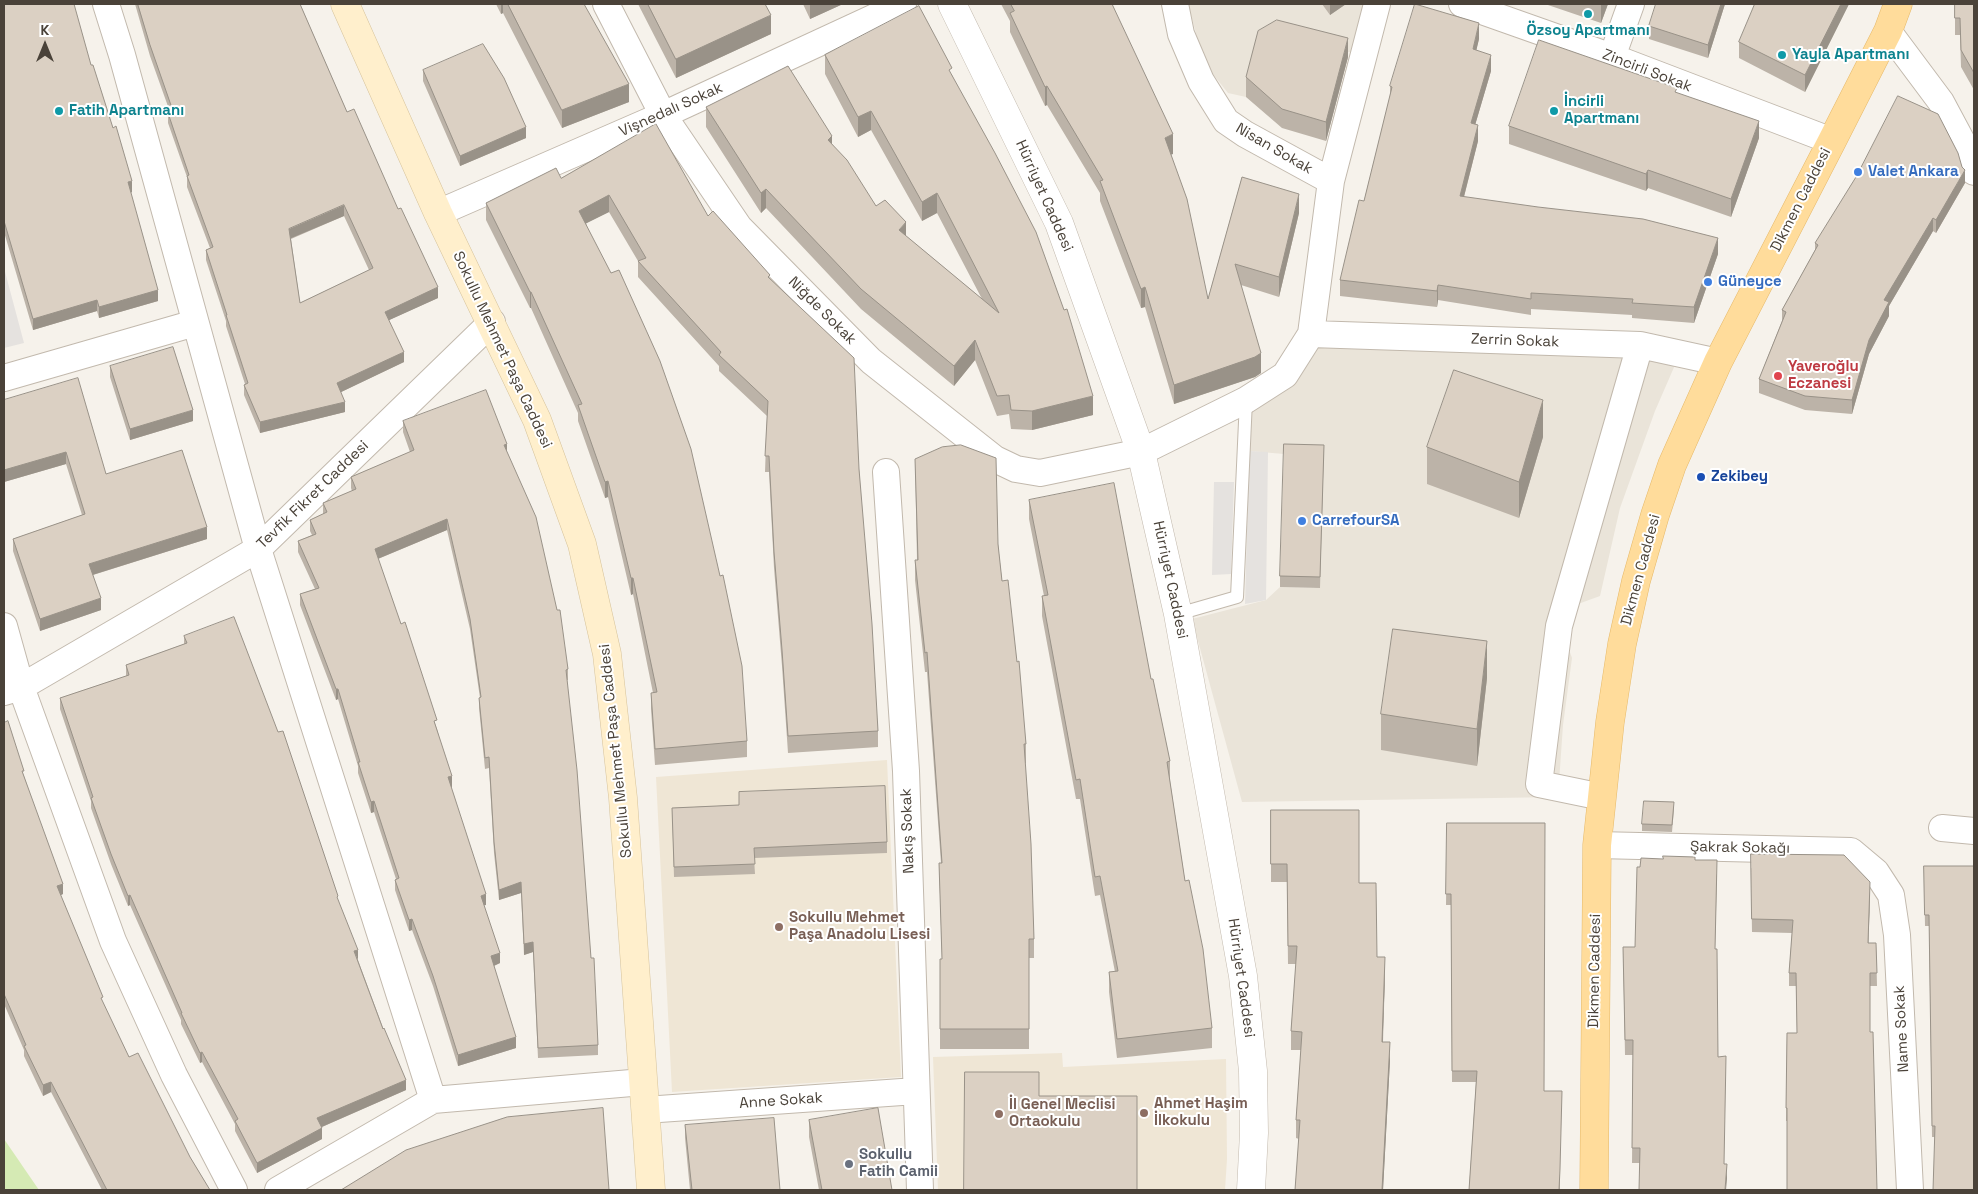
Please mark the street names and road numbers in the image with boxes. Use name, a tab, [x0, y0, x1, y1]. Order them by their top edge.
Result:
street label: Zincirli Sokak	[1600, 46, 1694, 96]
street label: Vişnedalı Sokak	[616, 79, 726, 141]
street label: Nisan Sokak	[1232, 120, 1316, 178]
street label: Hürriyet Caddesi	[1011, 137, 1077, 255]
street label: Dikmen Caddesi	[1767, 145, 1835, 255]
street label: Sokullu Mehmet Paşa Caddesi	[448, 249, 556, 451]
street label: Niğde Sokak	[784, 273, 860, 349]
street label: Zerrin Sokak	[1471, 330, 1559, 352]
street label: Tevfik Fikret Caddesi	[253, 437, 373, 553]
street label: Dikmen Caddesi	[1618, 512, 1664, 628]
street label: Hürriyet Caddesi	[1149, 519, 1191, 641]
street label: Sokullu Mehmet Paşa Caddesi	[596, 643, 636, 859]
street label: Nakış Sokak	[898, 788, 918, 874]
street label: Şakrak Sokağı	[1690, 838, 1790, 858]
street label: Dikmen Caddesi	[1585, 914, 1605, 1028]
street label: Hürriyet Caddesi	[1224, 917, 1258, 1039]
street label: Name Sokak	[1891, 985, 1913, 1073]
street label: Anne Sokak	[739, 1089, 823, 1113]

